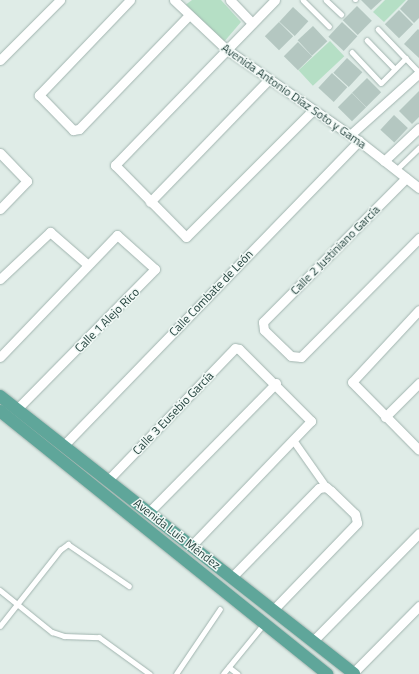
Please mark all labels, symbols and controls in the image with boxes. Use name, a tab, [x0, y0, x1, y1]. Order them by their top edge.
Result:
street label: Avenida Antonio Díaz Soto y Gama	[219, 40, 369, 152]
street label: Calle 2 Justiniano García	[287, 202, 383, 298]
street label: Calle Combate de León	[166, 247, 256, 339]
street label: Calle 1 Alejo Rico	[72, 285, 142, 355]
street label: Calle 3 Eusebio García	[130, 368, 216, 458]
street label: Avenida Luis Méndez	[131, 496, 223, 572]

